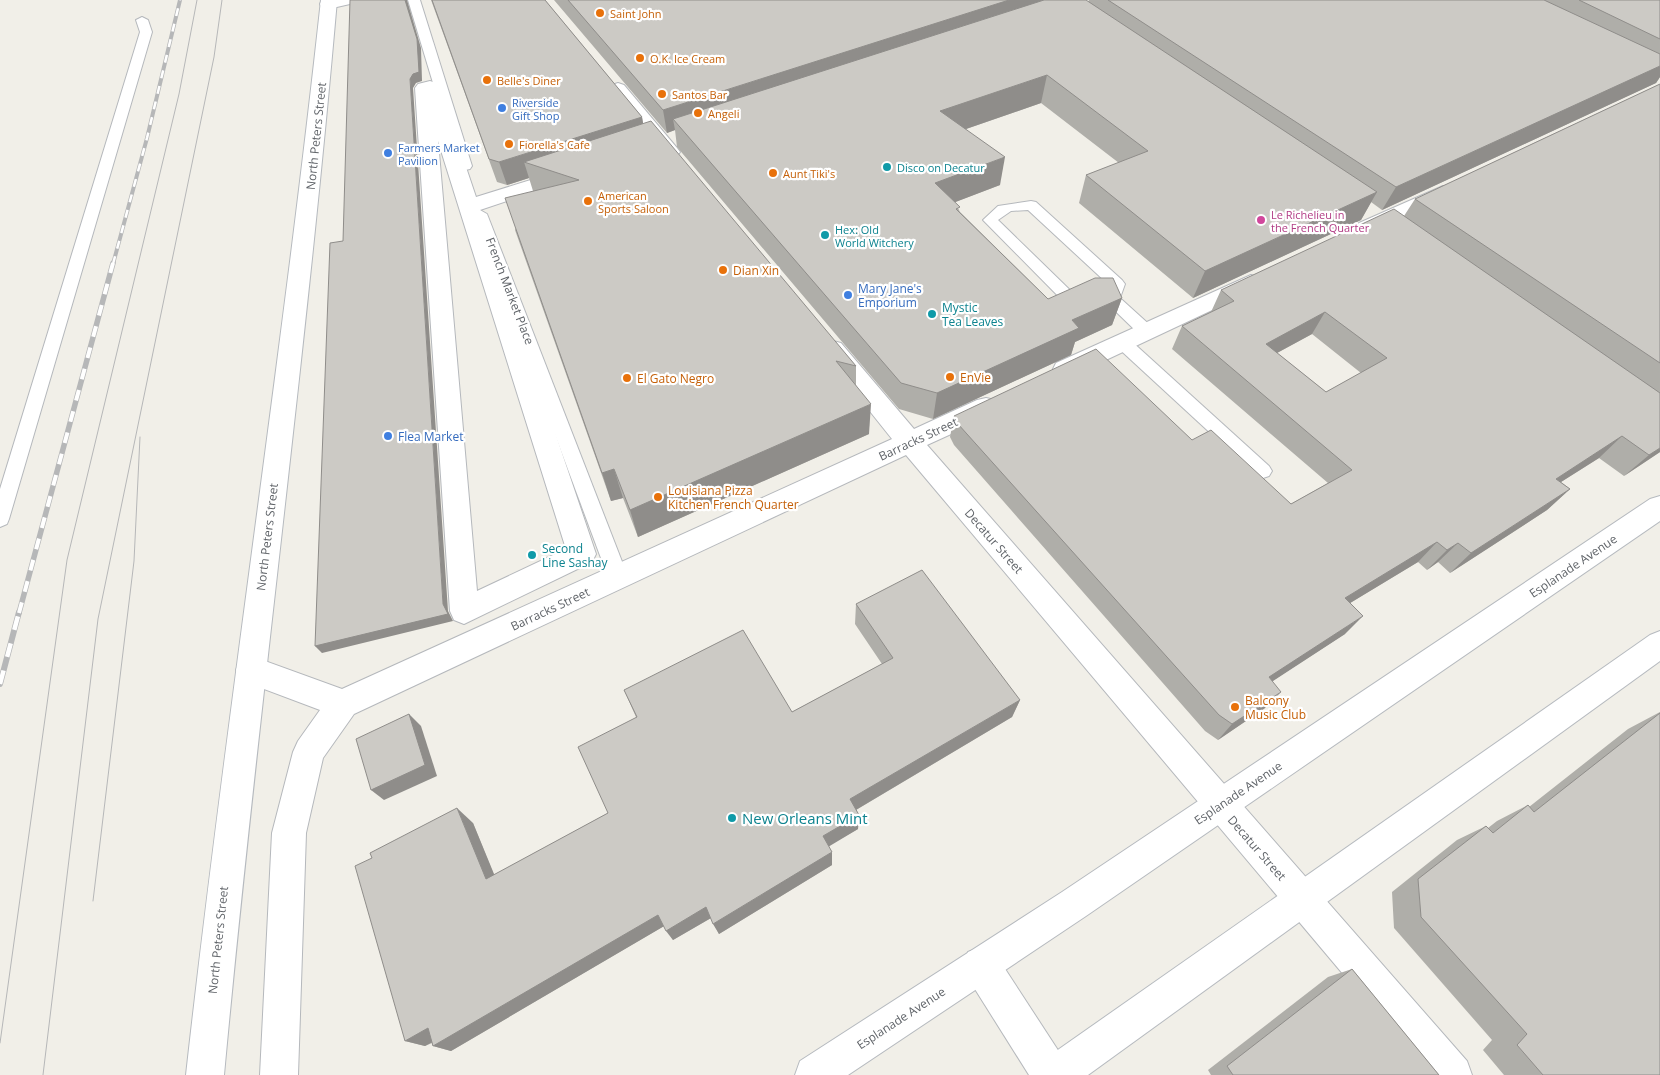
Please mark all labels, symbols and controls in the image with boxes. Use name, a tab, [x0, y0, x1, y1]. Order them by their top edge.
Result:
place label: Saint John	[610, 6, 662, 21]
marker: Saint John	[594, 7, 606, 19]
place label: O.K. Ice Cream	[650, 51, 725, 66]
marker: O.K. Ice Cream	[634, 52, 646, 64]
place label: Belle's Diner	[497, 73, 561, 88]
marker: Belle's Diner	[481, 74, 493, 86]
street label: North Peters Street	[302, 81, 330, 191]
place label: Santos Bar	[672, 87, 728, 102]
marker: Santos Bar	[656, 88, 668, 100]
place label: Riverside Gift Shop	[512, 95, 560, 123]
marker: Riverside Gift Shop	[496, 102, 508, 114]
place label: Angeli	[708, 106, 739, 121]
marker: Angeli	[692, 107, 704, 119]
place label: Fiorella's Cafe	[519, 137, 590, 152]
marker: Fiorella's Cafe	[503, 138, 515, 150]
place label: Farmers Market Pavilion	[398, 140, 480, 168]
marker: Farmers Market Pavilion	[382, 147, 394, 159]
place label: Disco on Decatur	[897, 160, 985, 175]
marker: Disco on Decatur	[881, 161, 893, 173]
place label: Aunt Tiki's	[783, 166, 835, 181]
marker: Aunt Tiki's	[767, 167, 779, 179]
place label: American Sports Saloon	[598, 188, 669, 216]
marker: American Sports Saloon	[582, 195, 594, 207]
place label: Le Richelieu in the French Quarter	[1271, 207, 1370, 235]
marker: Le Richelieu in the French Quarter	[1255, 214, 1267, 226]
place label: Hex: Old World Witchery	[835, 222, 914, 250]
marker: Hex: Old World Witchery	[819, 229, 831, 241]
street label: French Market Place	[482, 235, 538, 347]
place label: Dian Xin	[733, 262, 779, 279]
marker: Dian Xin	[717, 264, 729, 276]
place label: Mary Jane's Emporium	[858, 280, 922, 311]
marker: Mary Jane's Emporium	[842, 289, 854, 301]
place label: Mystic Tea Leaves	[942, 299, 1004, 330]
marker: Mystic Tea Leaves	[926, 308, 938, 320]
place label: EnVie	[960, 369, 991, 386]
place label: El Gato Negro	[637, 370, 714, 387]
marker: EnVie	[944, 371, 956, 383]
marker: El Gato Negro	[621, 372, 633, 384]
street label: Barracks Street	[876, 413, 960, 465]
place label: Flea Market	[398, 428, 463, 445]
marker: Flea Market	[382, 430, 394, 442]
street label: North Peters Street	[252, 482, 282, 592]
place label: Louisiana Pizza Kitchen French Quarter	[668, 482, 799, 513]
marker: Louisiana Pizza Kitchen French Quarter	[652, 491, 664, 503]
street label: Decatur Street	[961, 505, 1027, 577]
street label: Esplanade Avenue	[1526, 530, 1620, 602]
place label: Second Line Sashay	[542, 540, 609, 571]
marker: Second Line Sashay	[526, 549, 538, 561]
street label: Barracks Street	[508, 583, 592, 635]
place label: Balcony Music Club	[1245, 692, 1306, 723]
marker: Balcony Music Club	[1229, 701, 1241, 713]
street label: Esplanade Avenue	[1191, 757, 1285, 829]
place label: New Orleans Mint	[742, 808, 868, 828]
marker: New Orleans Mint	[726, 812, 738, 824]
street label: Decatur Street	[1224, 812, 1290, 884]
street label: North Peters Street	[204, 885, 232, 995]
street label: Esplanade Avenue	[853, 983, 949, 1053]

